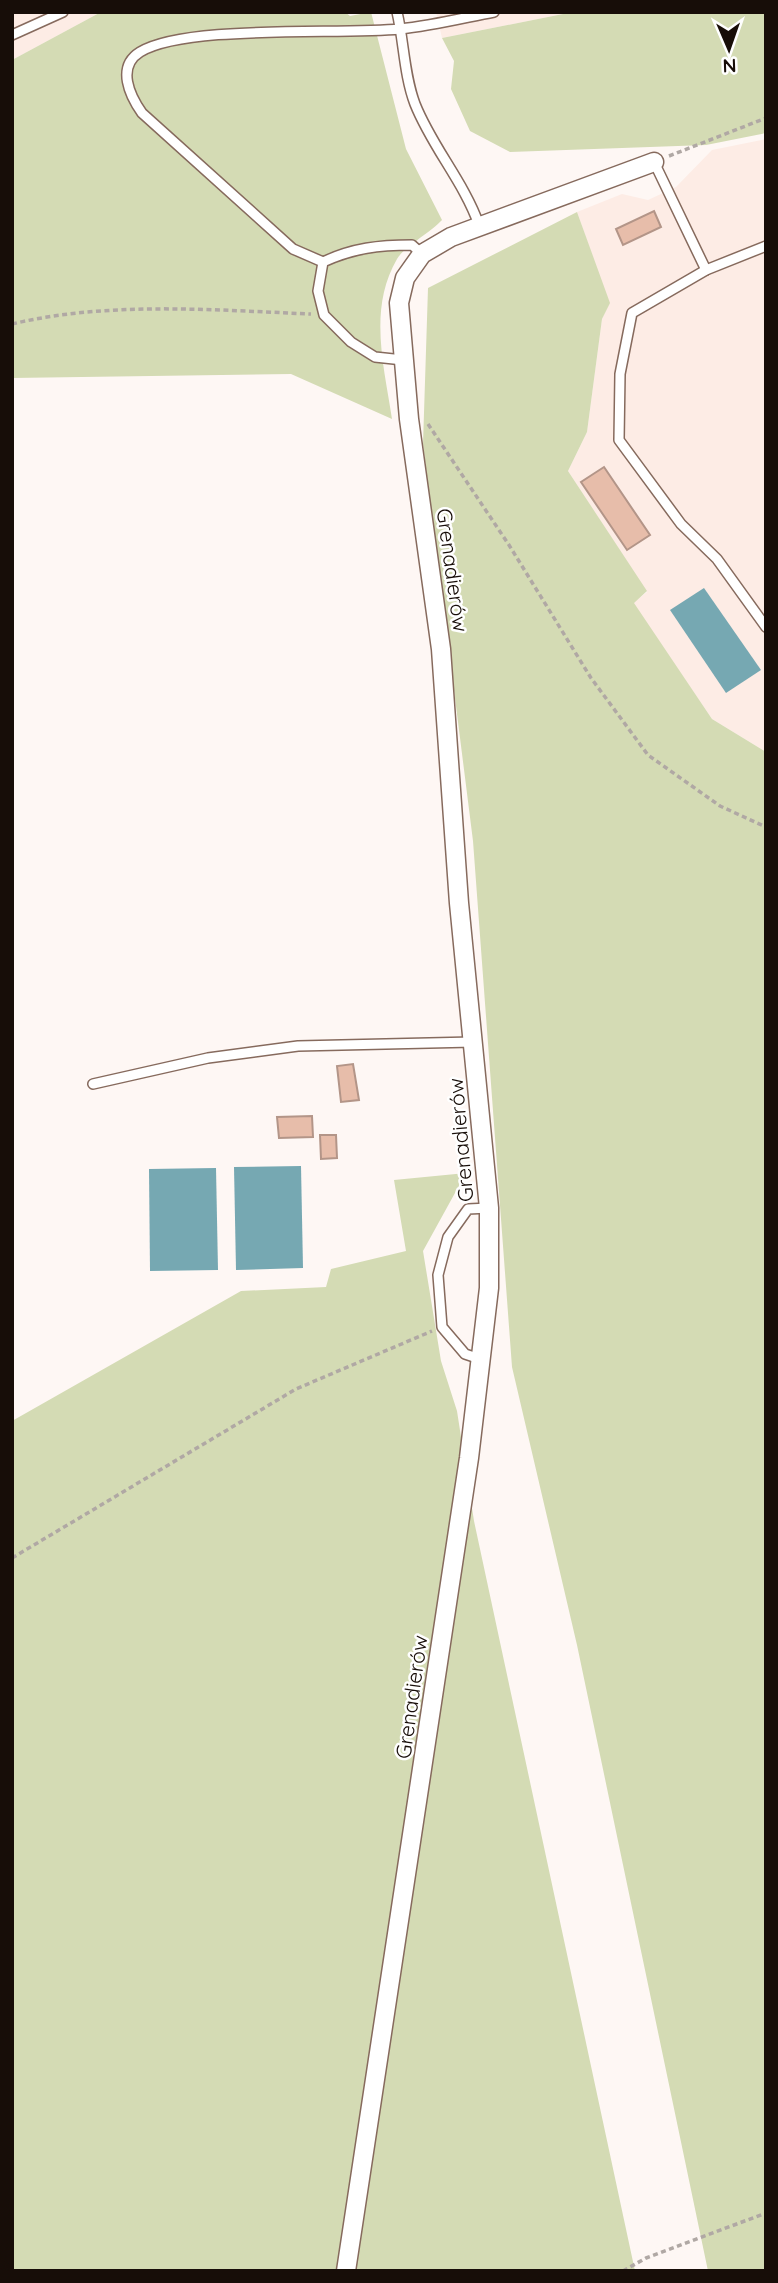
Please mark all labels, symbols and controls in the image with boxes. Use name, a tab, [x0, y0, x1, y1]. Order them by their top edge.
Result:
north arrow	[694, 14, 764, 84]
text: N	[722, 54, 737, 78]
street label: Grenadierów	[431, 507, 475, 634]
street label: Grenadierów	[442, 1077, 478, 1203]
street label: Grenadierów	[389, 1633, 433, 1760]

